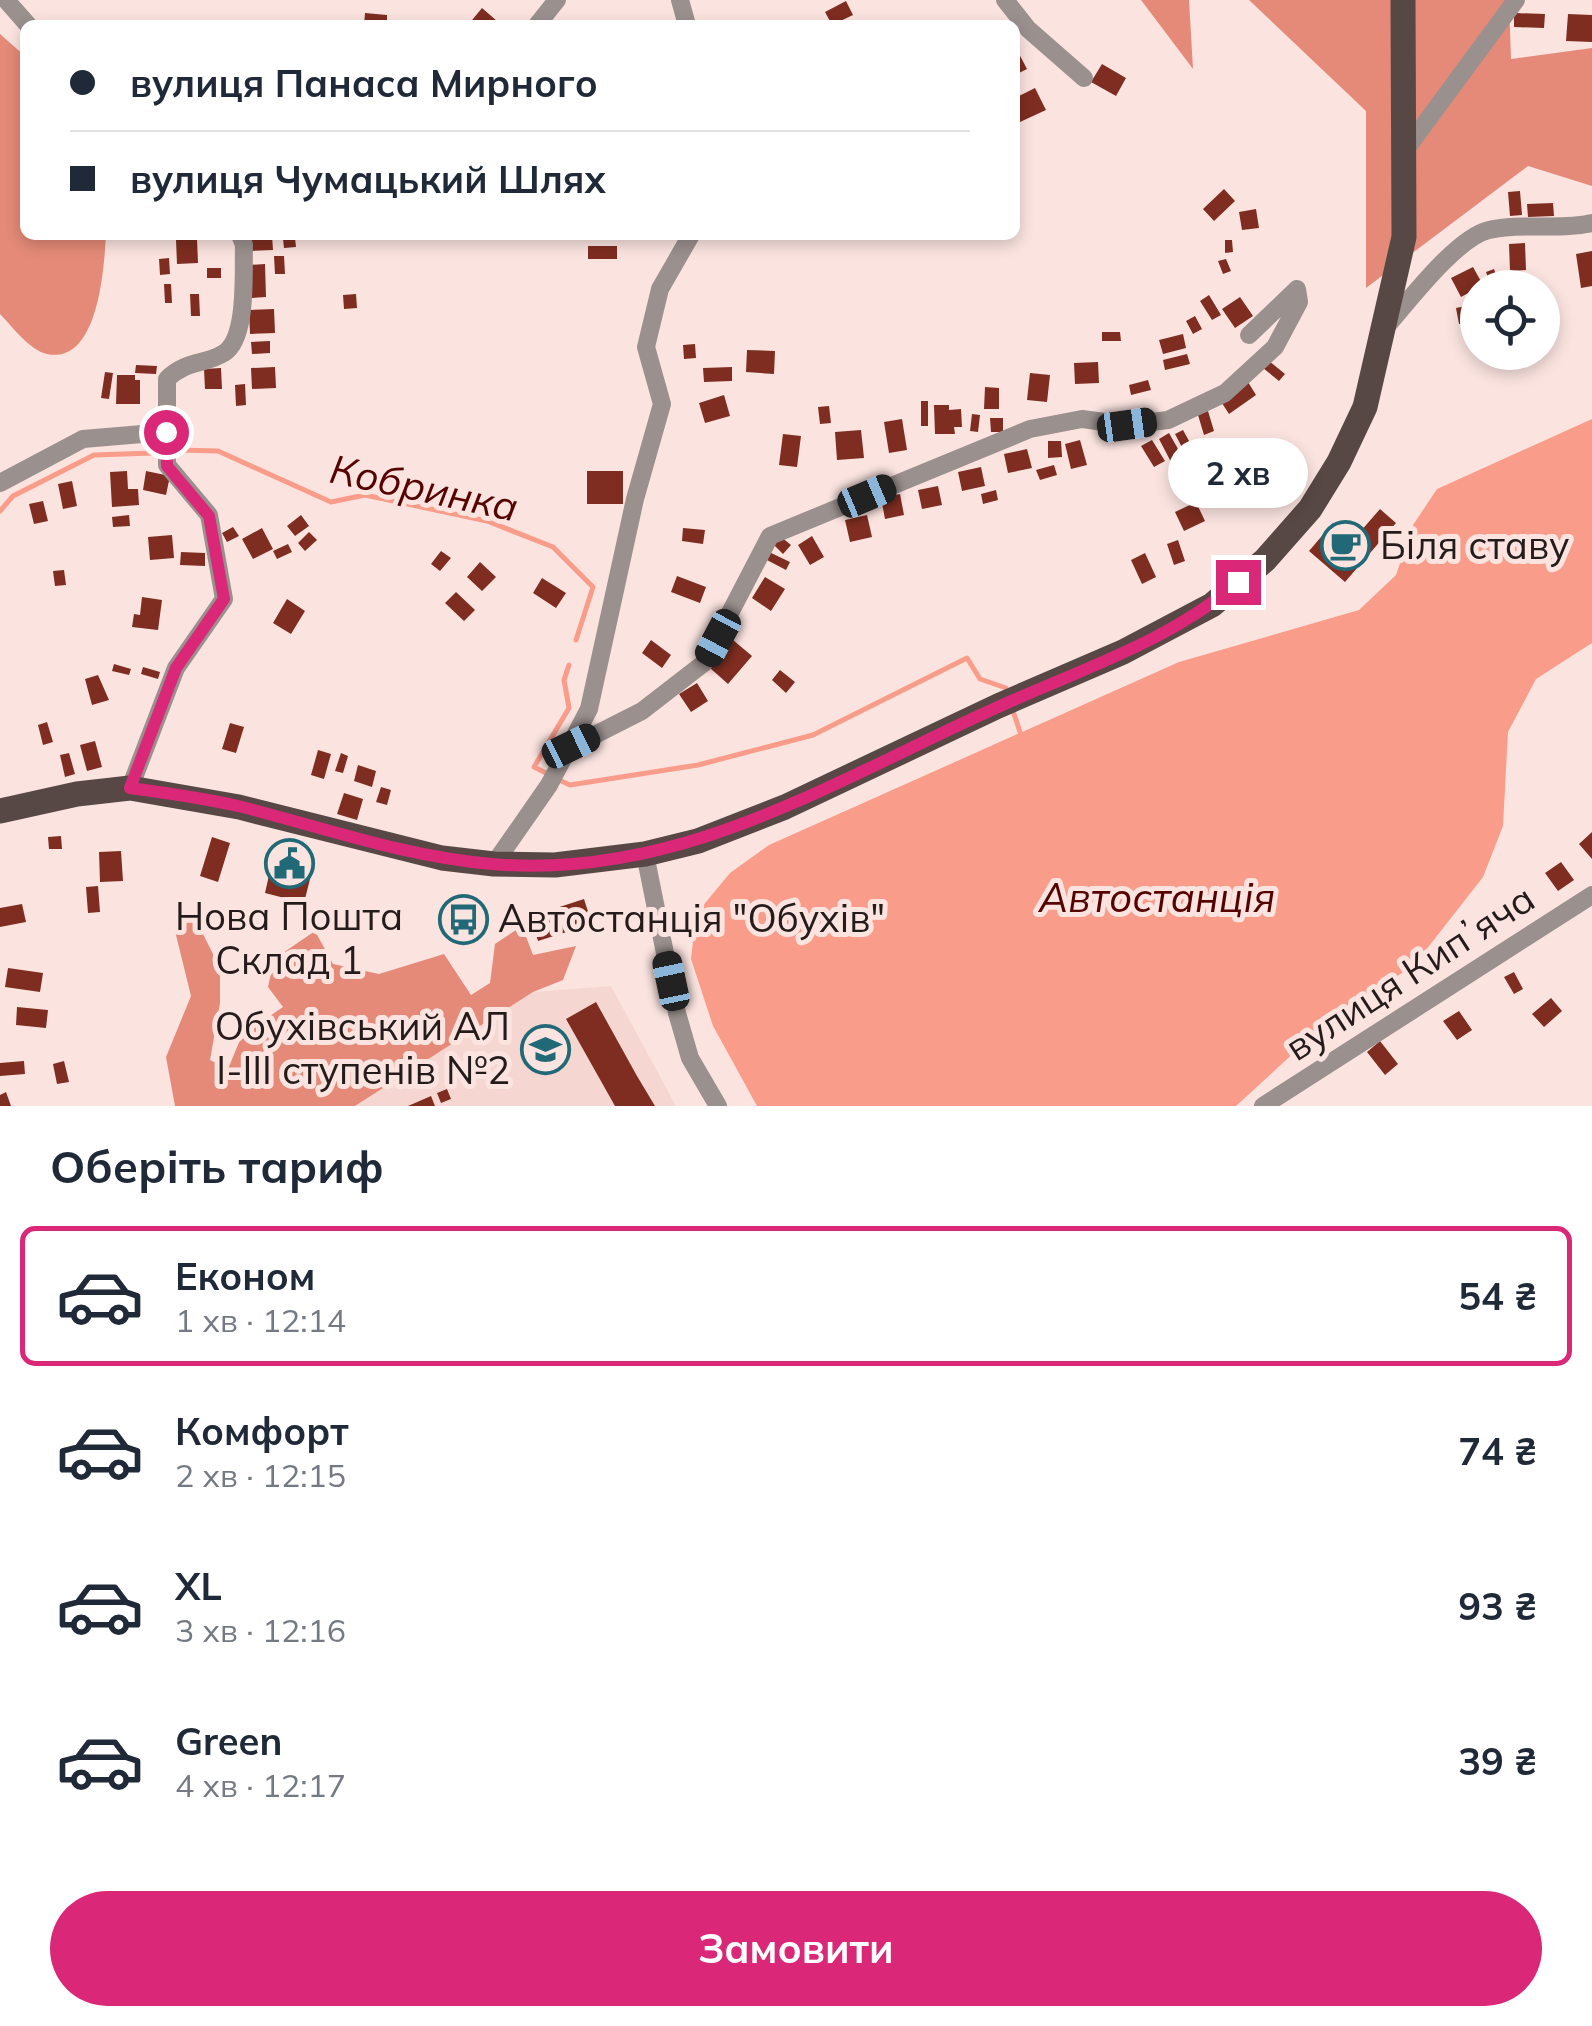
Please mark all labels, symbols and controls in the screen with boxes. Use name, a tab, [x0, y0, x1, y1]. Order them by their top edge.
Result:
text: вулиця Панаса Мирного	[130, 59, 598, 107]
text: вулиця Чумацький Шлях	[130, 155, 606, 203]
map controls	[1460, 270, 1560, 370]
button: locate	[1460, 270, 1560, 370]
car	[1095, 406, 1159, 444]
route start	[144, 410, 189, 455]
callout: 2 хв	[1168, 437, 1308, 507]
water label: Кобринка	[326, 443, 523, 531]
text: 2 хв	[1206, 453, 1270, 493]
car	[834, 470, 900, 522]
cafe icon: Біля ставу	[1319, 520, 1371, 572]
place label: Біля ставу	[1380, 521, 1570, 569]
route end	[1216, 560, 1261, 605]
car	[691, 604, 745, 672]
car	[537, 719, 605, 773]
public building icon: Нова Пошта Склад 1	[263, 837, 315, 889]
water label: Автостанція	[1038, 872, 1275, 922]
street label: вулиця Кипʼяча	[1276, 874, 1543, 1071]
place label: Нова Пошта Склад 1	[175, 892, 403, 984]
bus stop icon: Автостанція "Обухів"	[437, 893, 489, 945]
place label: Автостанція "Обухів"	[498, 894, 885, 942]
car	[650, 949, 692, 1013]
place label: Обухівський АЛ І-ІІІ ступенів №2	[215, 1002, 510, 1094]
school or university icon: Обухівський АЛ І-ІІІ ступенів №2	[519, 1023, 571, 1075]
text: Оберіть тариф	[50, 1138, 384, 1194]
icon: car	[55, 1251, 145, 1341]
text: Економ	[175, 1252, 315, 1300]
text: 54 ₴	[1458, 1272, 1537, 1320]
text: 1 хв · 12:14	[175, 1300, 346, 1340]
icon: car	[55, 1406, 145, 1496]
text: Комфорт	[175, 1407, 349, 1455]
text: 74 ₴	[1458, 1427, 1537, 1475]
text: 2 хв · 12:15	[175, 1455, 346, 1495]
icon: car	[55, 1561, 145, 1651]
text: XL	[175, 1562, 222, 1610]
text: 93 ₴	[1458, 1582, 1537, 1630]
text: 3 хв · 12:16	[175, 1610, 346, 1650]
icon: car	[55, 1716, 145, 1806]
text: Green	[175, 1717, 282, 1765]
text: 39 ₴	[1458, 1737, 1537, 1785]
text: 4 хв · 12:17	[175, 1765, 346, 1805]
button: Замовити	[50, 1891, 1542, 2006]

